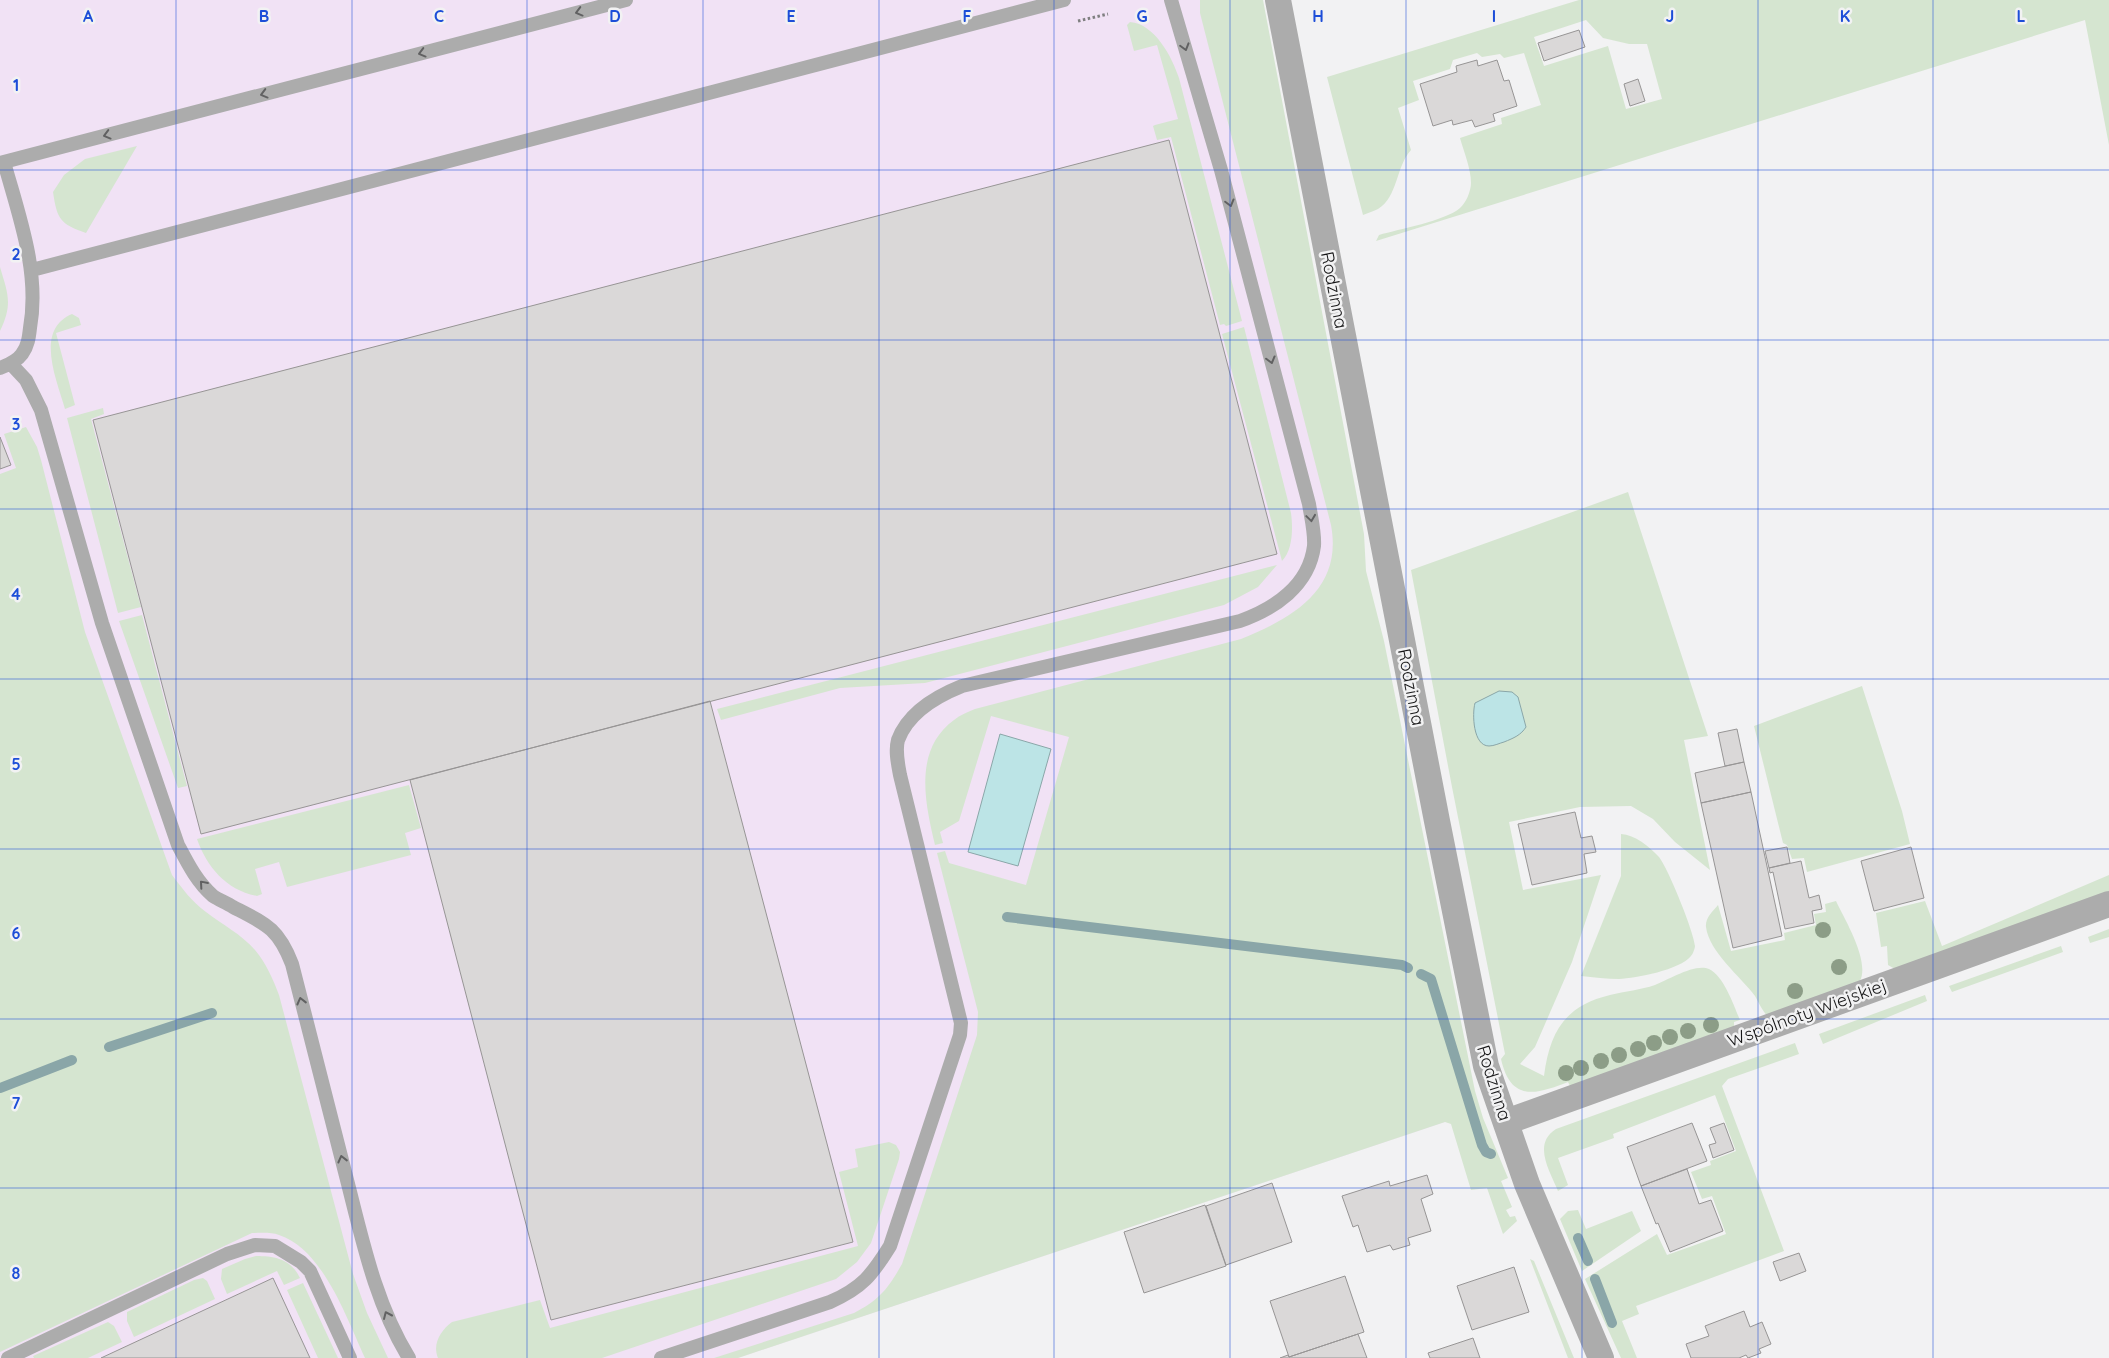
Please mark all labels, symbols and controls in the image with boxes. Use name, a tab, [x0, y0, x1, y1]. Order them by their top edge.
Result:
text: A	[83, 6, 94, 26]
text: B	[259, 6, 269, 26]
text: C	[434, 6, 444, 26]
text: D	[609, 6, 621, 26]
text: E	[786, 6, 796, 26]
text: F	[963, 6, 972, 26]
text: G	[1136, 6, 1148, 26]
text: H	[1312, 6, 1324, 26]
text: I	[1492, 6, 1496, 26]
text: J	[1666, 6, 1674, 26]
text: K	[1840, 6, 1850, 26]
text: L	[2017, 6, 2026, 26]
one-way arrow	[575, 7, 583, 17]
one-way arrow	[1179, 42, 1189, 50]
one-way arrow	[418, 48, 426, 58]
text: 1	[13, 75, 19, 95]
one-way arrow	[261, 89, 269, 99]
one-way arrow	[104, 130, 112, 140]
one-way arrow	[1224, 198, 1234, 207]
text: 2	[11, 244, 21, 264]
street label: Rodzinna	[1316, 249, 1353, 330]
one-way arrow	[1265, 356, 1276, 365]
text: 3	[12, 414, 20, 434]
one-way arrow	[1305, 514, 1316, 522]
text: 4	[11, 584, 21, 604]
street label: Rodzinna	[1393, 646, 1430, 727]
text: 5	[11, 754, 21, 774]
one-way arrow	[199, 881, 208, 890]
text: 6	[12, 923, 21, 943]
street label: Wspólnoty Wiejskiej	[1724, 973, 1889, 1052]
one-way arrow	[297, 998, 307, 1006]
street label: Rodzinna	[1472, 1042, 1517, 1123]
text: 7	[12, 1093, 21, 1113]
one-way arrow	[337, 1154, 348, 1163]
text: 8	[12, 1263, 21, 1283]
one-way arrow	[382, 1311, 393, 1320]

